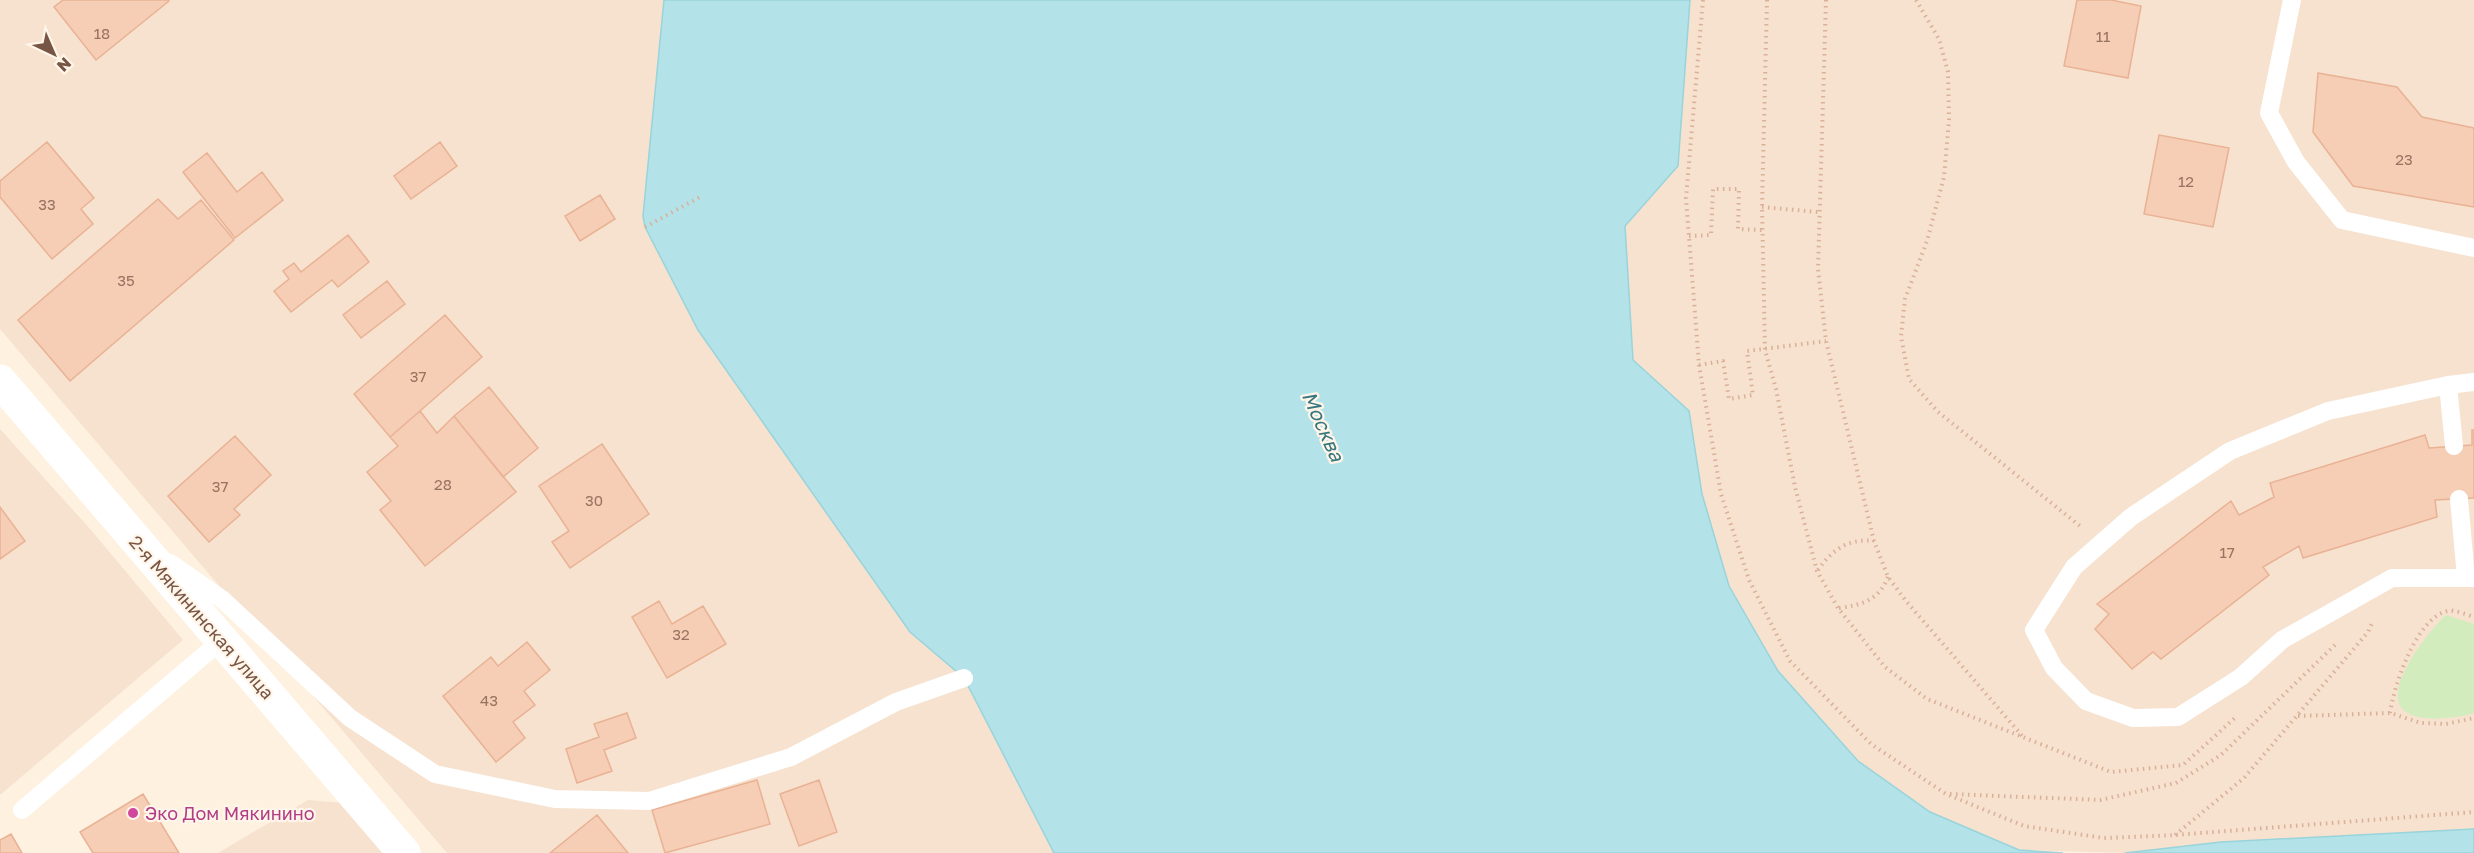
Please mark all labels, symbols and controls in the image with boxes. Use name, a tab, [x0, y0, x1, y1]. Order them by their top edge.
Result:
north arrow	[24, 24, 84, 84]
house number: 18	[94, 24, 110, 42]
house number: 11	[2096, 27, 2110, 45]
text: N	[53, 53, 76, 76]
house number: 23	[2395, 150, 2413, 168]
house number: 12	[2178, 172, 2194, 190]
house number: 33	[38, 195, 56, 213]
house number: 35	[117, 271, 135, 289]
house number: 37	[410, 367, 426, 385]
water label: Москва	[1298, 387, 1350, 465]
house number: 28	[434, 475, 452, 493]
house number: 37	[212, 477, 228, 495]
house number: 30	[585, 491, 603, 509]
street label: 2-я Мякининская улица	[125, 531, 279, 703]
house number: 17	[2219, 543, 2235, 561]
house number: 32	[672, 625, 690, 643]
house number: 43	[480, 691, 498, 709]
place label: Эко Дом Мякинино	[145, 802, 315, 824]
marker: Эко Дом Мякинино	[126, 806, 140, 820]

